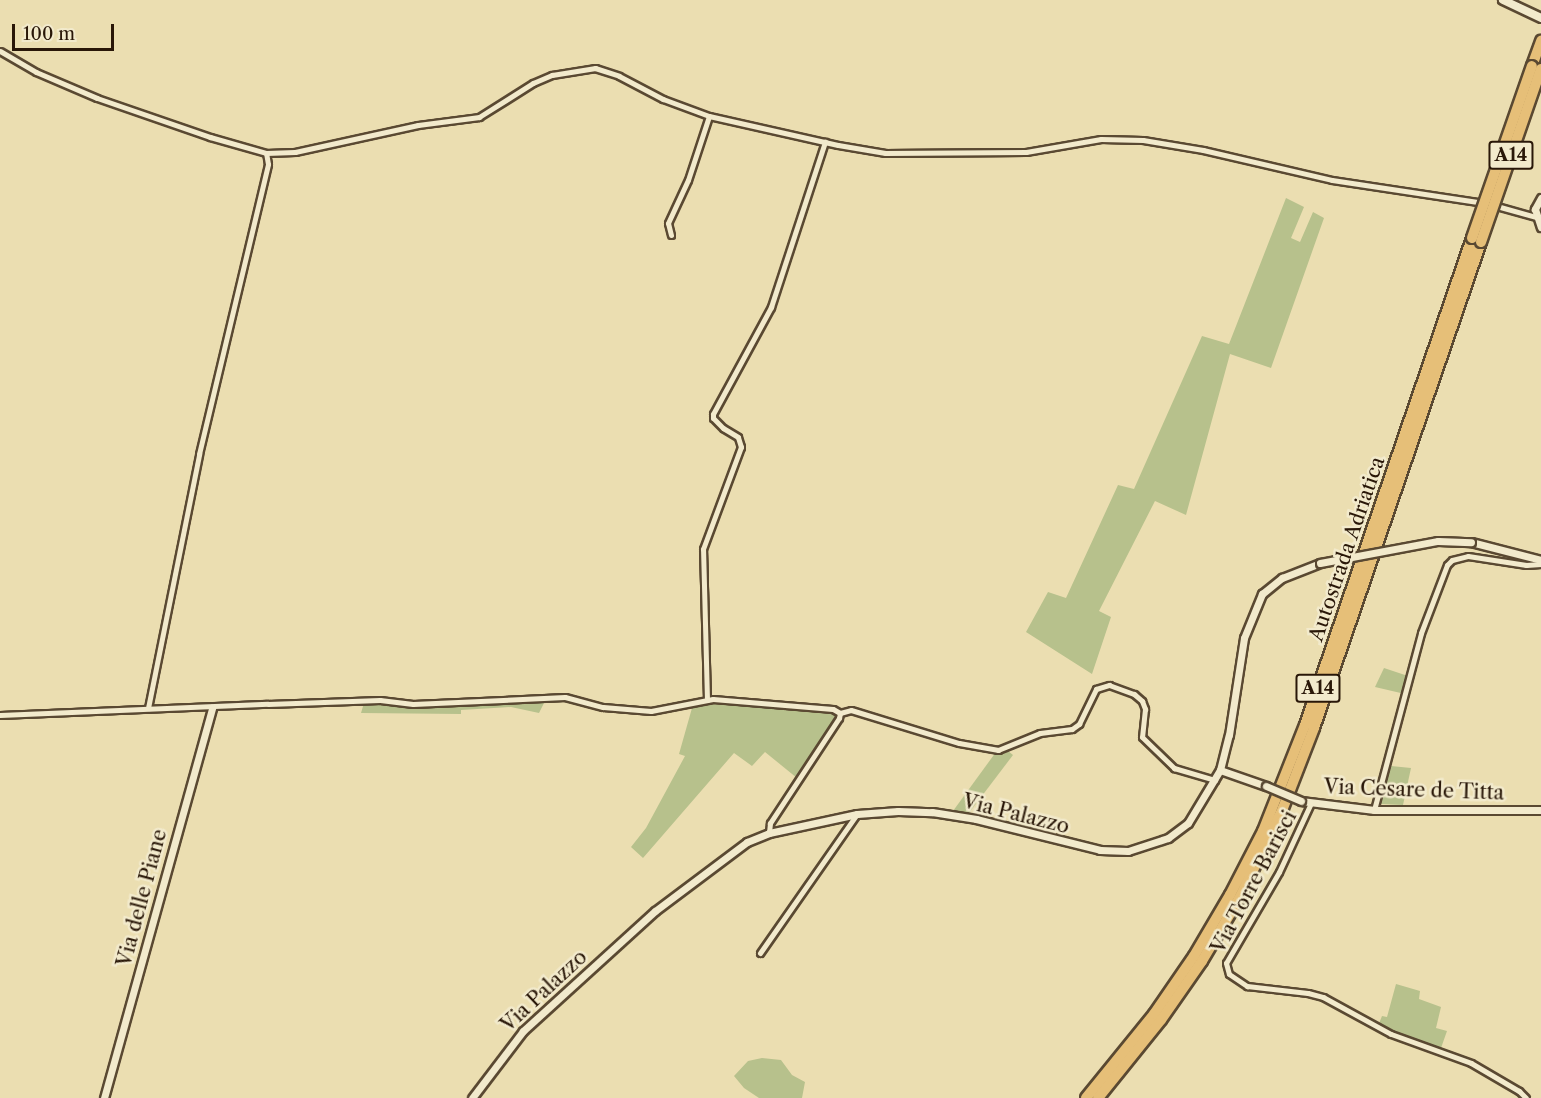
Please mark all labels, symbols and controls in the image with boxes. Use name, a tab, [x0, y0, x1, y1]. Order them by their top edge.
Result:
scale bar	[15, 12, 117, 50]
text: 100 m	[23, 23, 75, 45]
road number: A14	[1487, 140, 1535, 170]
street label: Autostrada Adriatica	[1304, 453, 1390, 645]
road number: A14	[1294, 673, 1342, 703]
street label: Via Cesare de Titta	[1323, 775, 1505, 805]
street label: Via Palazzo	[960, 789, 1072, 839]
street label: Via Torre Barisci	[1206, 806, 1302, 958]
street label: Via delle Piane	[112, 826, 172, 970]
street label: Via Palazzo	[496, 945, 592, 1037]

